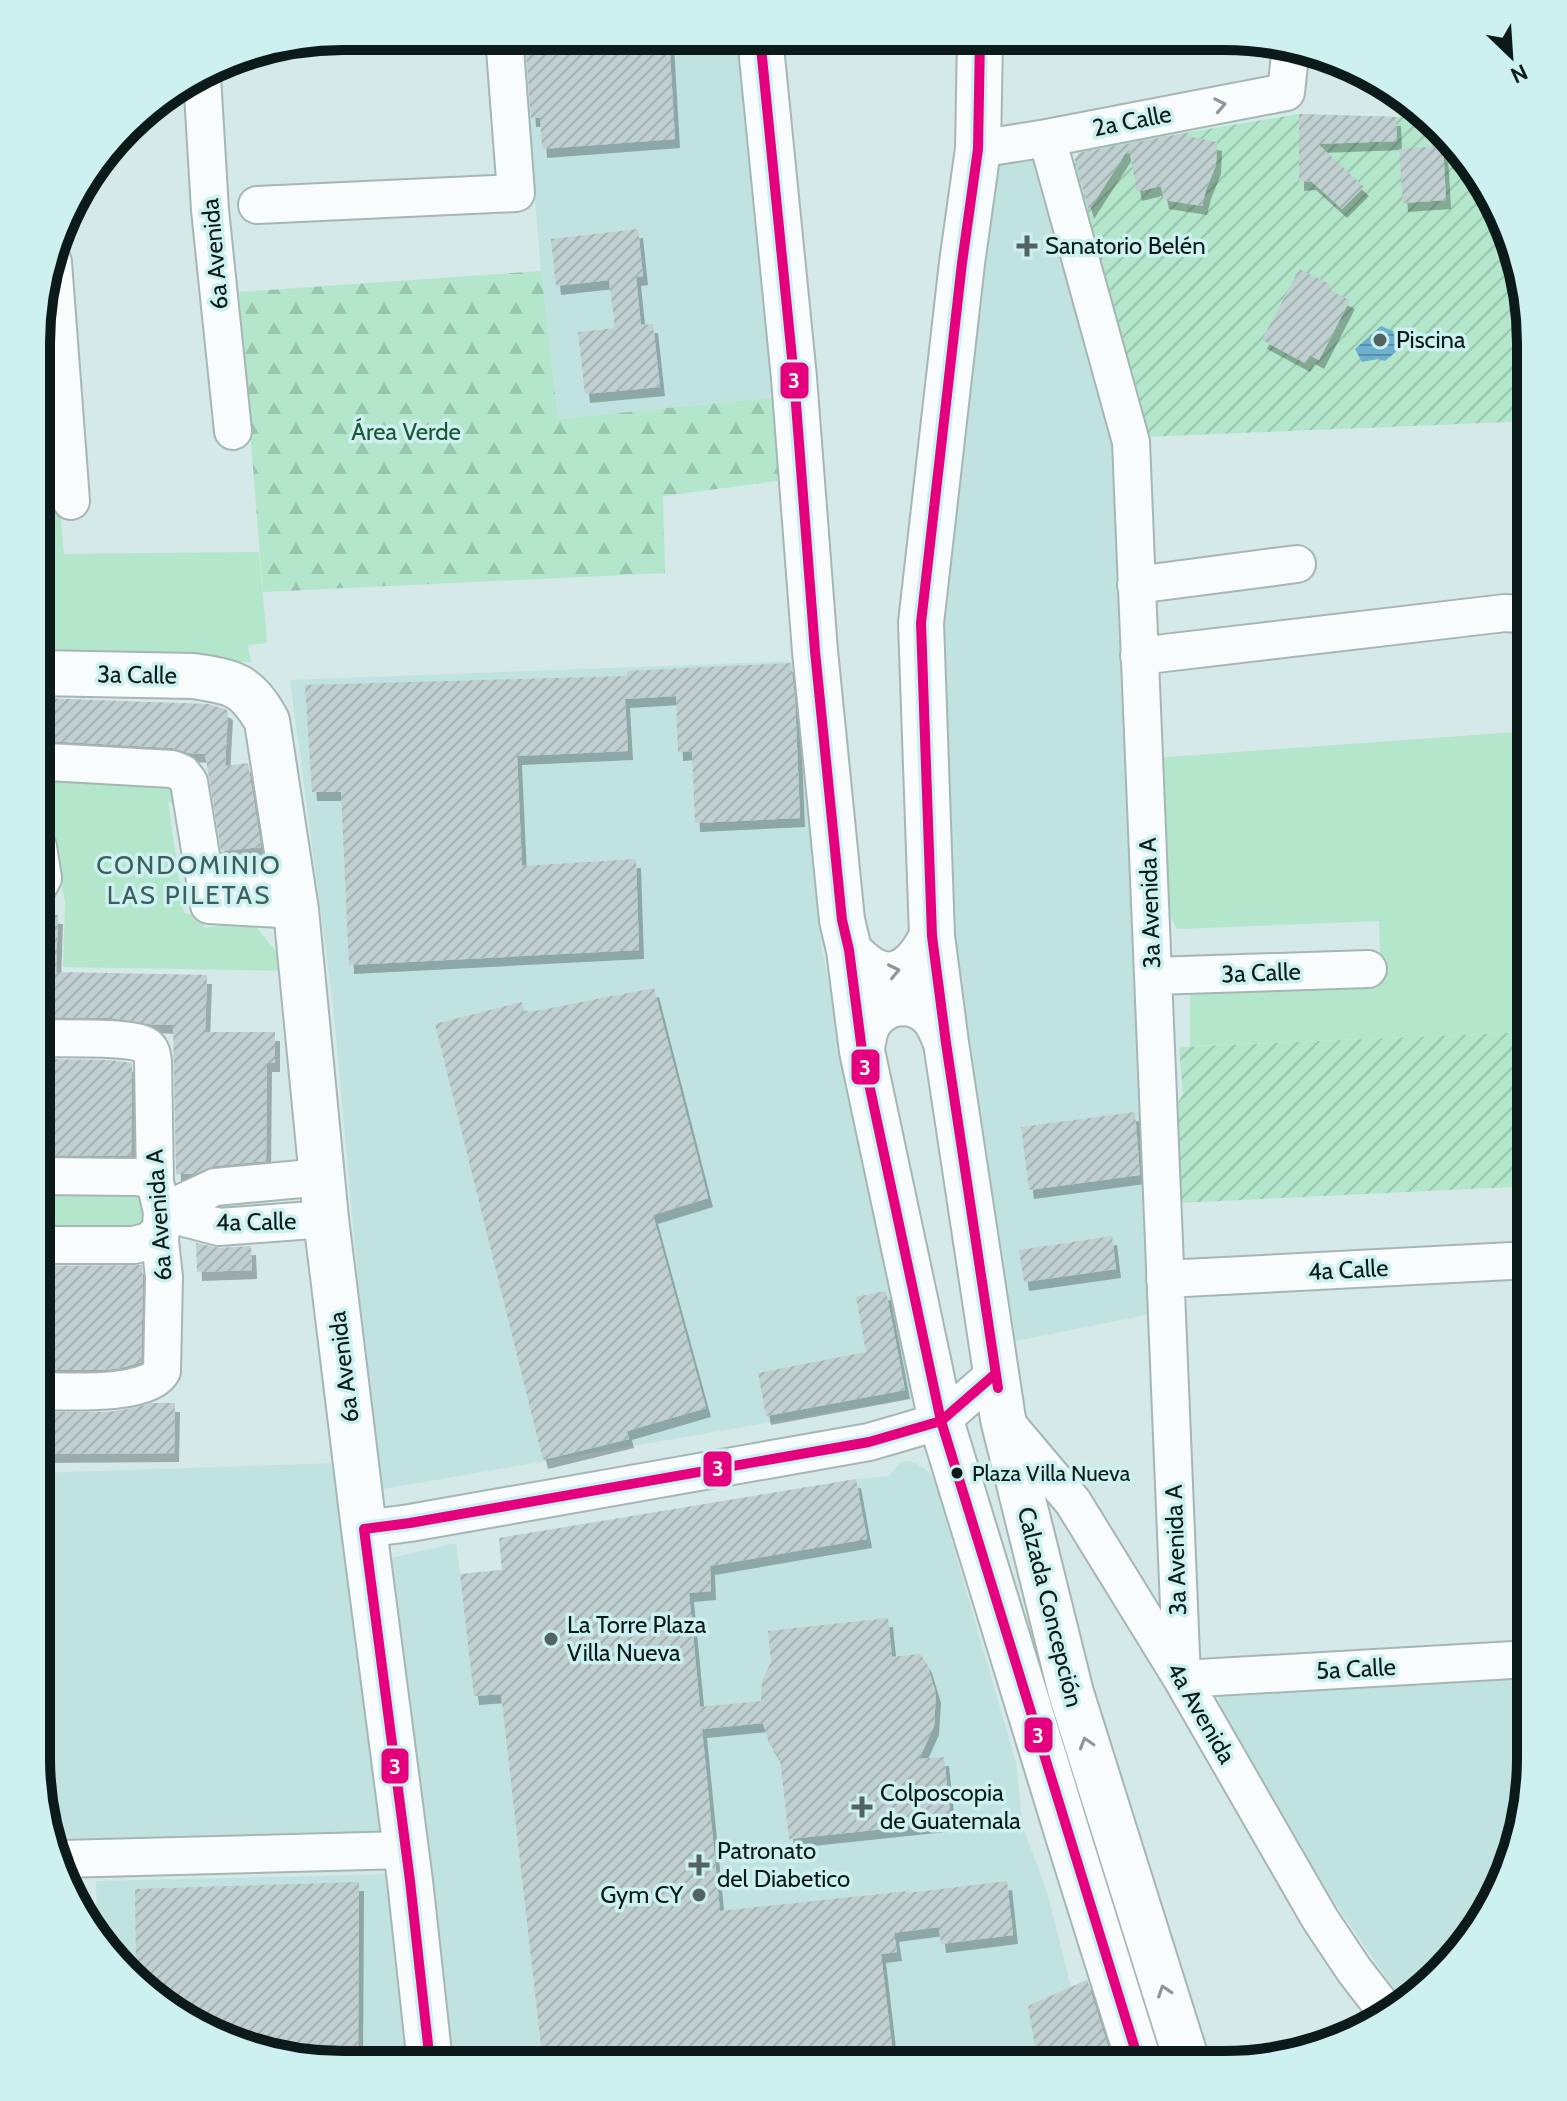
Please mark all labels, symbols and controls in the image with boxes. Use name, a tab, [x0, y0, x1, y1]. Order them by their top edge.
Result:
north arrow	[1471, 16, 1551, 96]
text: N	[1506, 58, 1532, 89]
one-way arrow	[1213, 97, 1226, 114]
street label: 2a Calle	[1090, 99, 1174, 142]
street label: 6a Avenida	[195, 197, 234, 311]
place label: Sanatorio Belén	[1045, 231, 1206, 260]
marker: Sanatorio Belén	[1016, 235, 1038, 257]
place label: Piscina	[1396, 325, 1466, 354]
marker: Piscina	[1371, 331, 1389, 349]
line badge: 3	[779, 361, 810, 400]
text: 3	[788, 367, 800, 394]
park label: Área Verde	[351, 417, 461, 446]
street label: 3a Calle	[97, 659, 177, 690]
street label: 3a Avenida A	[1133, 837, 1166, 969]
district label: CONDOMINIO LAS PILETAS	[96, 849, 282, 911]
street label: 3a Calle	[1221, 957, 1301, 988]
one-way arrow	[888, 963, 901, 980]
line badge: 3	[850, 1048, 881, 1086]
text: 3	[859, 1054, 871, 1081]
street label: 6a Avenida A	[139, 1148, 178, 1282]
street label: 4a Calle	[215, 1206, 297, 1237]
street label: 4a Calle	[1307, 1253, 1389, 1286]
street label: 6a Avenida	[322, 1309, 365, 1424]
line badge: 3	[702, 1450, 733, 1488]
text: 3	[712, 1455, 724, 1482]
place label: Plaza Villa Nueva	[972, 1460, 1131, 1487]
marker: Plaza Villa Nueva	[949, 1465, 965, 1481]
street label: 3a Avenida A	[1159, 1484, 1192, 1616]
street label: Calzada Concepción	[1012, 1504, 1089, 1710]
place label: La Torre Plaza Villa Nueva	[567, 1610, 707, 1667]
marker: La Torre Plaza Villa Nueva	[542, 1630, 560, 1648]
street label: 5a Calle	[1315, 1652, 1397, 1685]
street label: 4a Avenida	[1161, 1657, 1242, 1769]
line badge: 3	[1023, 1716, 1054, 1754]
text: 3	[1032, 1722, 1044, 1749]
one-way arrow	[1079, 1736, 1095, 1750]
line badge: 3	[380, 1747, 410, 1785]
text: 3	[389, 1753, 401, 1780]
place label: Colposcopia de Guatemala	[880, 1778, 1021, 1835]
marker: Colposcopia de Guatemala	[851, 1796, 873, 1818]
place label: Patronato del Diabetico	[717, 1836, 850, 1893]
marker: Patronato del Diabetico	[688, 1854, 710, 1876]
place label: Gym CY	[600, 1880, 683, 1909]
marker: Gym CY	[690, 1886, 708, 1904]
one-way arrow	[1157, 1984, 1173, 1998]

